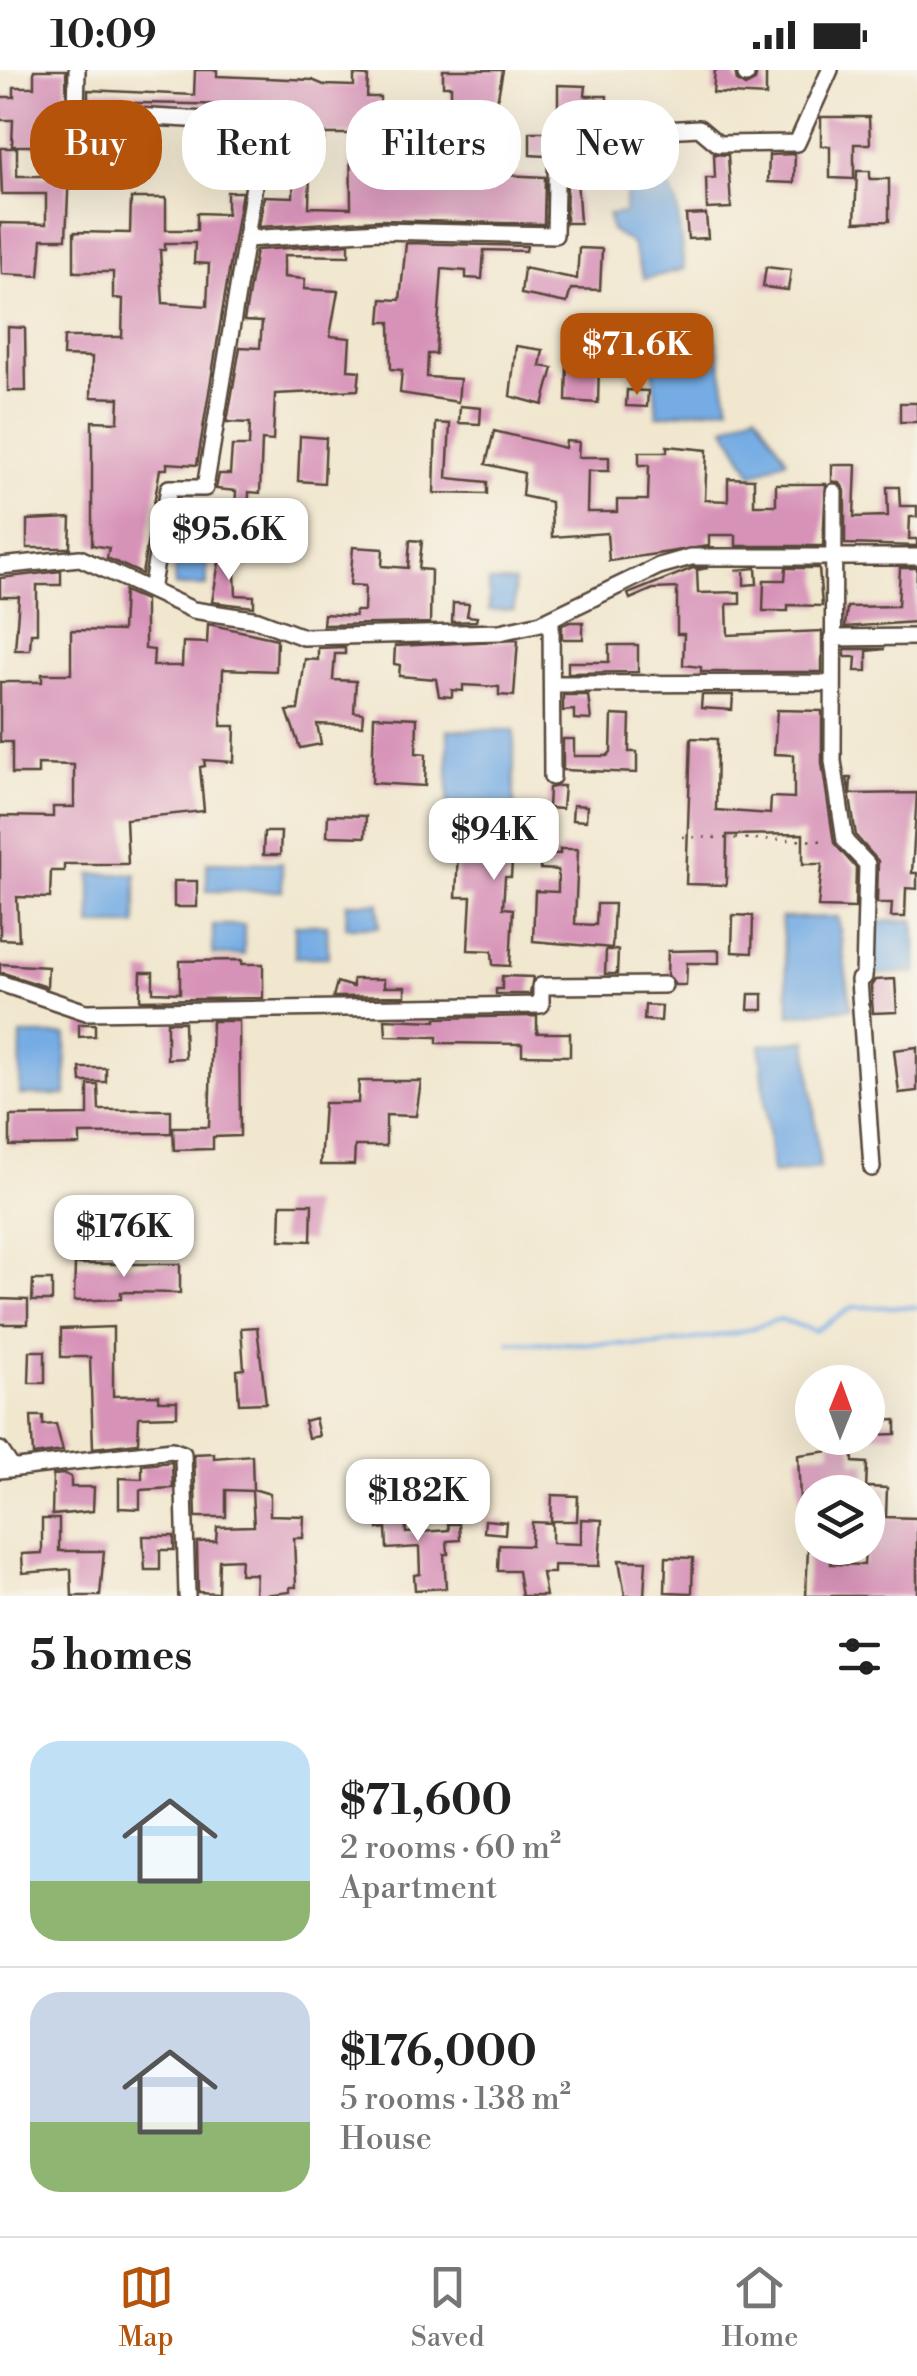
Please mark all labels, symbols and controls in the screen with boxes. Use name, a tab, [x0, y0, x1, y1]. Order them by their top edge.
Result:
text: 10:09	[50, 12, 157, 59]
chip: Buy	[30, 100, 162, 190]
chip: Rent	[182, 100, 326, 190]
chip: Filters	[346, 100, 521, 190]
chip: New	[541, 100, 679, 190]
pin: $71.6K	[556, 313, 718, 398]
text: $71.6K	[582, 325, 692, 365]
pin: $95.6K	[148, 498, 310, 583]
text: $95.6K	[172, 510, 286, 550]
pin: $94K	[435, 798, 553, 883]
text: $94K	[451, 810, 537, 850]
pin: $176K	[54, 1195, 194, 1280]
text: $176K	[76, 1207, 172, 1247]
north arrow	[795, 1365, 885, 1455]
map controls	[795, 1365, 885, 1565]
pin: $182K	[348, 1459, 488, 1544]
text: $182K	[368, 1471, 468, 1511]
button: layers	[795, 1475, 885, 1565]
icon: filters	[832, 1629, 887, 1684]
text: 5 homes	[30, 1630, 192, 1683]
text: $71,600	[340, 1775, 512, 1828]
icon: home	[110, 1781, 230, 1901]
text: 2 rooms · 60 m²	[340, 1828, 561, 1868]
text: Apartment	[340, 1868, 497, 1908]
text: $176,000	[340, 2026, 537, 2079]
icon: home	[110, 2032, 230, 2152]
text: 5 rooms · 138 m²	[340, 2079, 571, 2119]
text: House	[340, 2119, 432, 2159]
tab: Map	[119, 2260, 174, 2355]
tab: Saved	[411, 2260, 484, 2355]
tab: Home	[722, 2260, 798, 2355]

